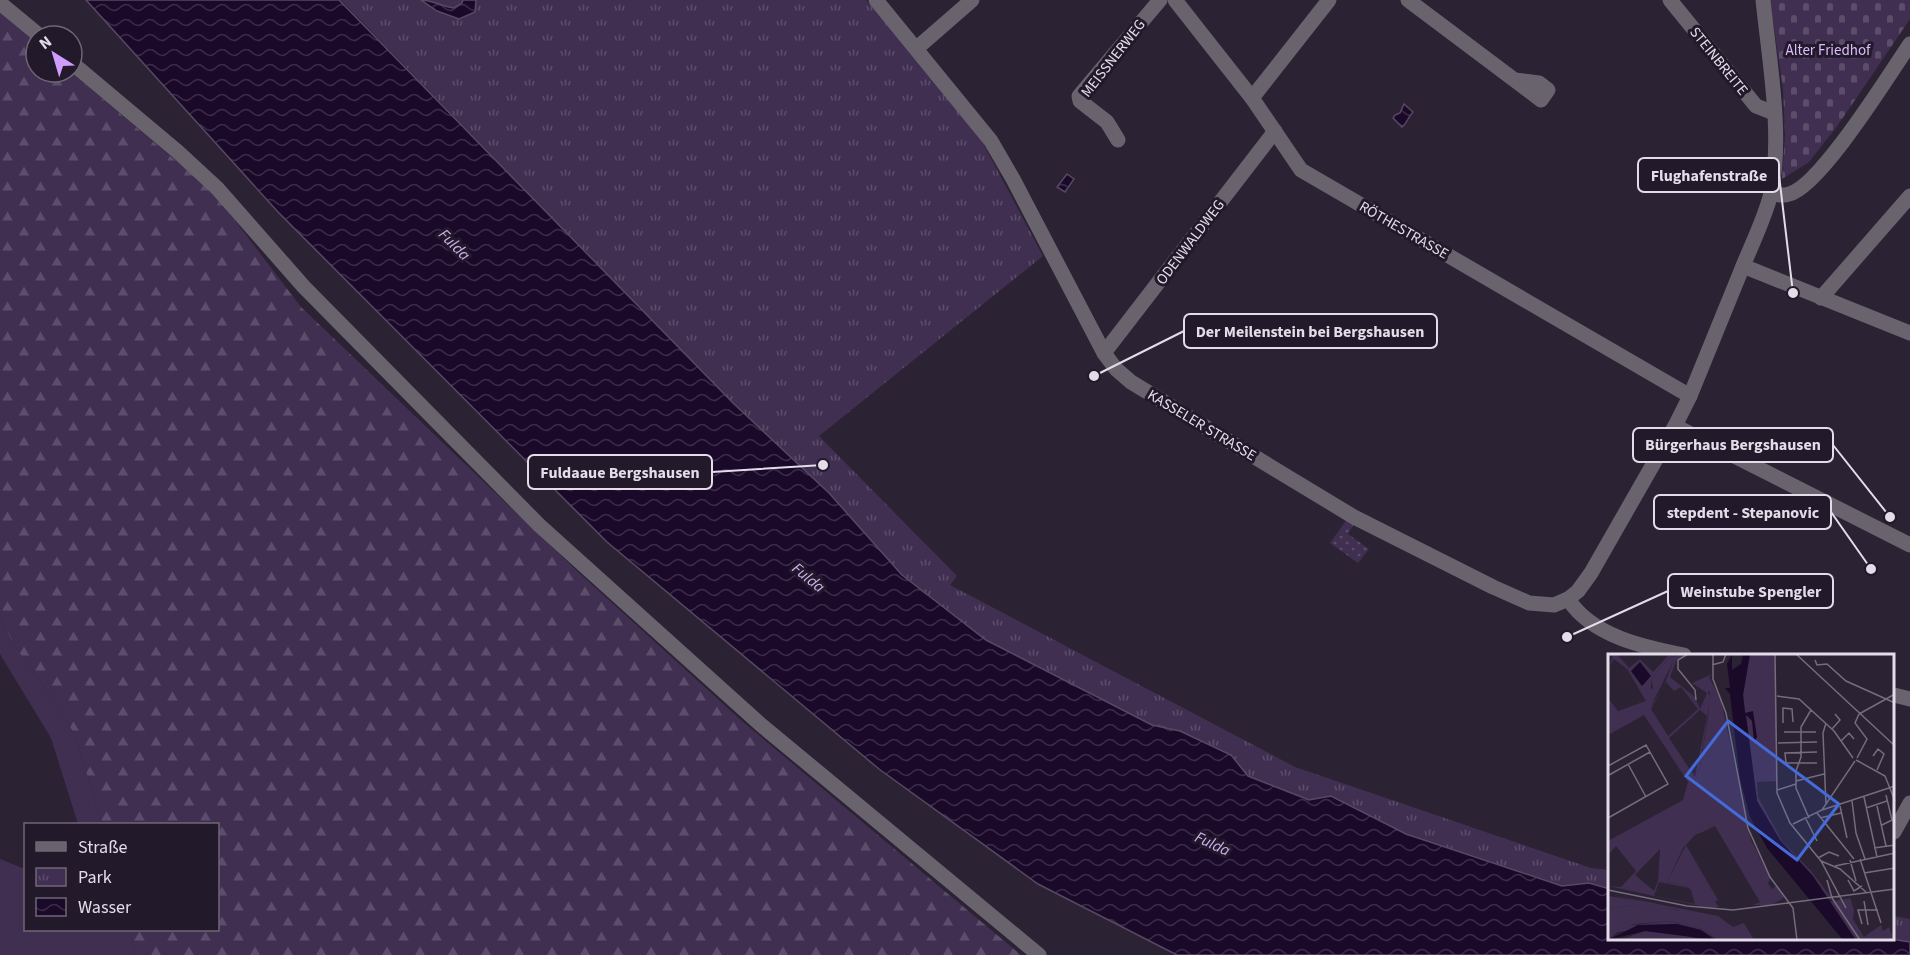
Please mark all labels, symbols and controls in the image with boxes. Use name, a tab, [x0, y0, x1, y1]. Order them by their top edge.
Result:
street label: MEISSNERWEG	[1076, 15, 1151, 102]
street label: STEINBREITE	[1685, 23, 1753, 100]
north arrow	[24, 24, 84, 84]
text: N	[35, 31, 56, 55]
park label: Alter Friedhof	[1786, 40, 1871, 61]
callout: Flughafenstraße	[1638, 158, 1779, 192]
text: Flughafenstraße	[1651, 165, 1767, 187]
street label: ODENWALDWEG	[1151, 195, 1230, 289]
street label: RÖTHESTRASSE	[1355, 196, 1452, 265]
water label: Fulda	[434, 224, 475, 266]
callout: Der Meilenstein bei Bergshausen	[1184, 314, 1437, 348]
text: Der Meilenstein bei Bergshausen	[1196, 321, 1424, 343]
street label: KASSELER STRASSE	[1144, 385, 1260, 466]
callout: Bürgerhaus Bergshausen	[1633, 428, 1833, 462]
text: Bürgerhaus Bergshausen	[1645, 434, 1821, 456]
callout: Fuldaaue Bergshausen	[528, 455, 712, 489]
text: Fuldaaue Bergshausen	[540, 462, 700, 484]
callout: stepdent - Stepanovic	[1654, 495, 1831, 529]
text: stepdent - Stepanovic	[1667, 502, 1820, 524]
water label: Fulda	[787, 558, 830, 598]
callout: Weinstube Spengler	[1668, 574, 1833, 608]
text: Weinstube Spengler	[1681, 581, 1822, 603]
inset map	[1608, 654, 1895, 940]
legend	[24, 823, 219, 931]
water label: Fulda	[1191, 826, 1234, 862]
text: Straße	[78, 835, 128, 860]
text: Park	[78, 865, 112, 890]
text: Wasser	[78, 895, 132, 920]

